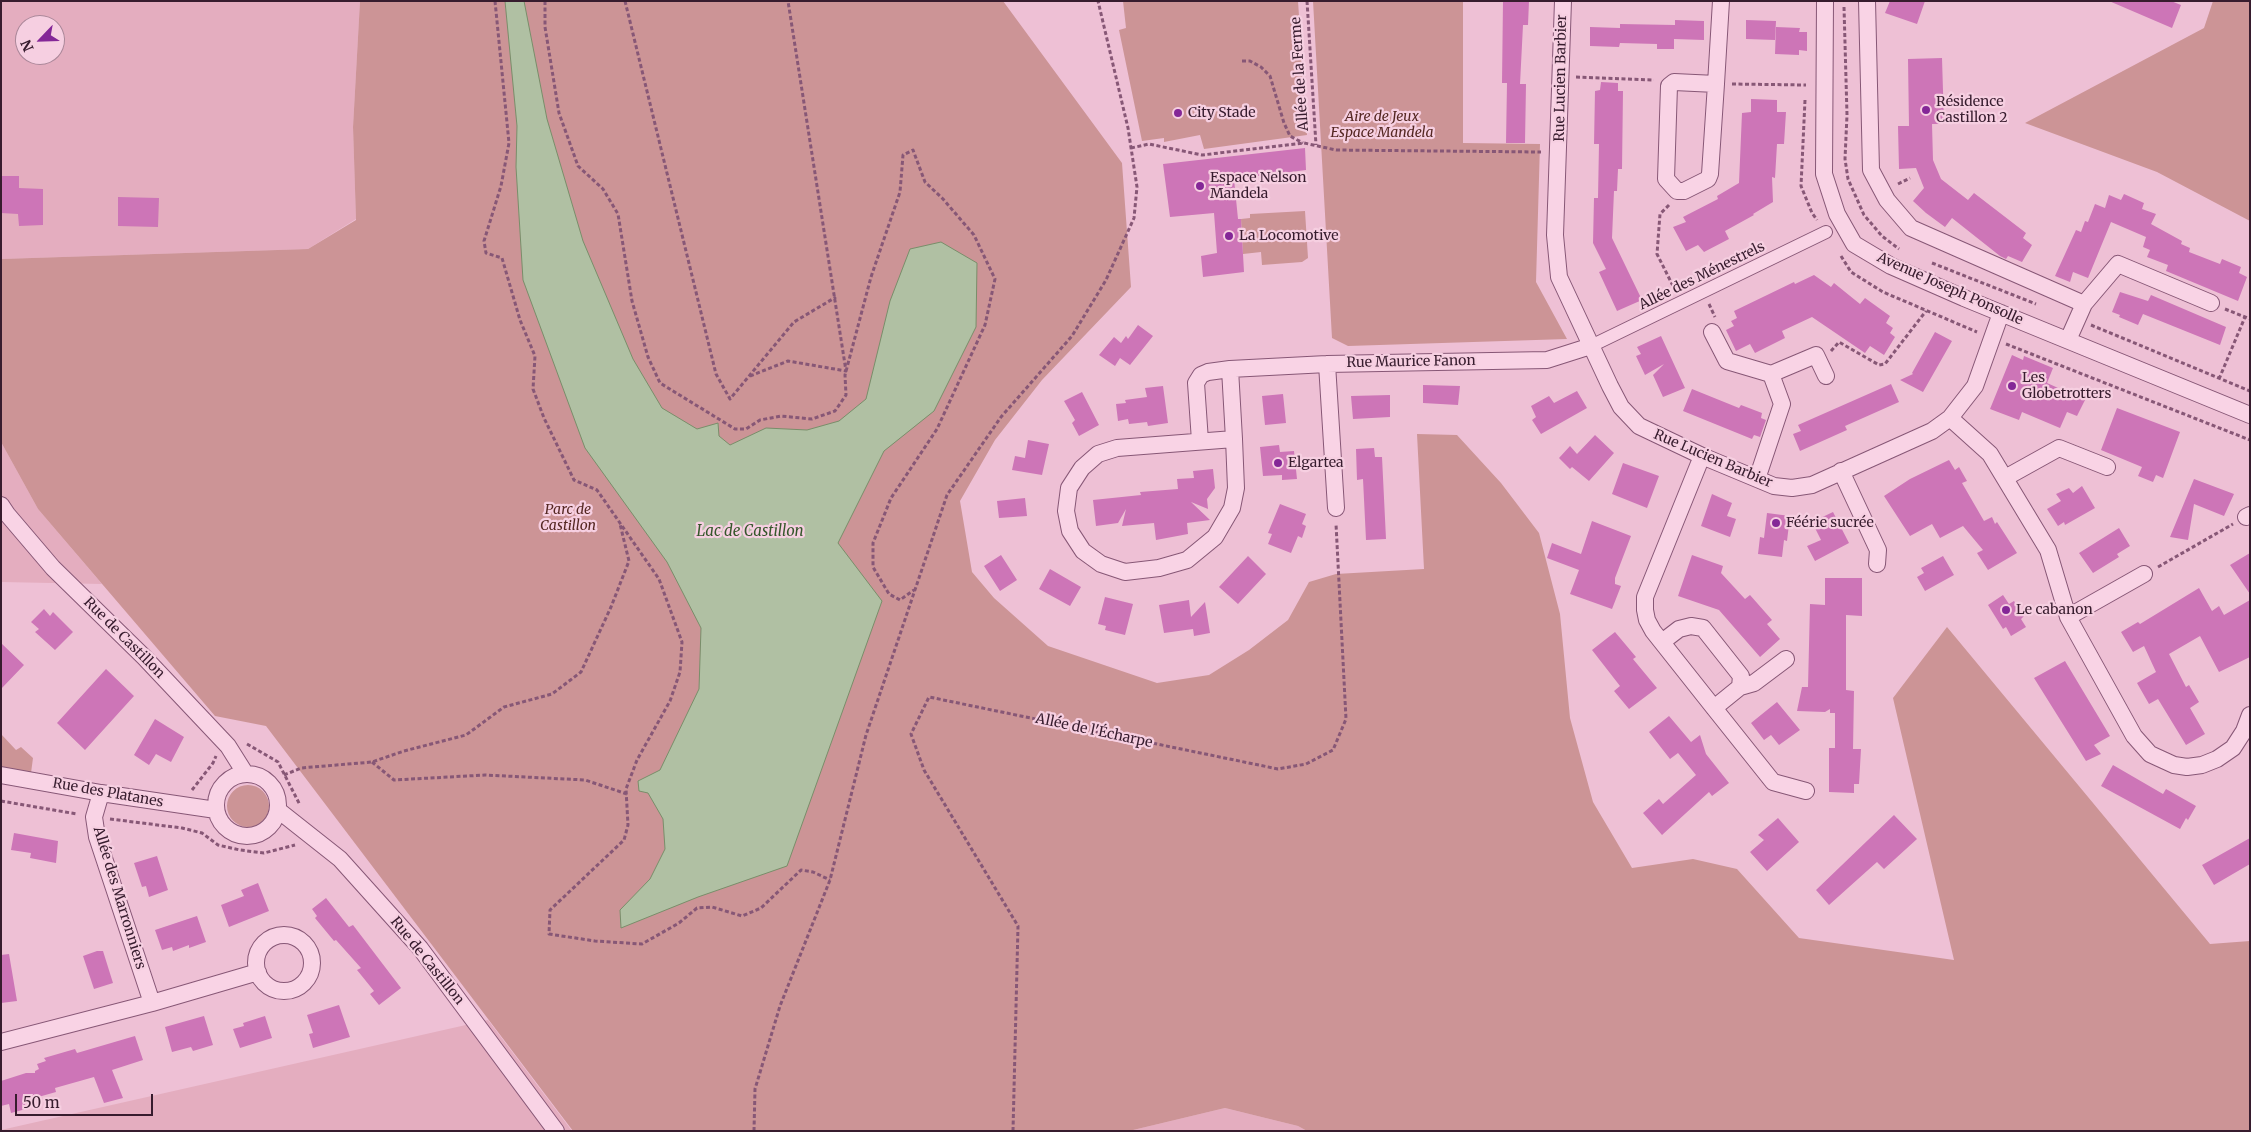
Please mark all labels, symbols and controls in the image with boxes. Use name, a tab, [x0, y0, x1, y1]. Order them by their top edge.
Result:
street label: Rue Lucien Barbier	[1551, 14, 1571, 142]
north arrow	[15, 15, 65, 65]
street label: Allée de la Ferme	[1288, 17, 1312, 131]
text: N	[17, 37, 38, 54]
place label: Résidence Castillon 2	[1936, 94, 2007, 126]
marker: Résidence Castillon 2	[1920, 104, 1932, 116]
place label: City Stade	[1188, 105, 1256, 121]
marker: City Stade	[1172, 107, 1184, 119]
park label: Aire de Jeux Espace Mandela	[1331, 109, 1433, 142]
place label: Espace Nelson Mandela	[1210, 170, 1306, 202]
marker: Espace Nelson Mandela	[1194, 180, 1206, 192]
place label: La Locomotive	[1239, 228, 1339, 244]
marker: La Locomotive	[1223, 230, 1235, 242]
street label: Allée des Ménestrels	[1636, 238, 1768, 314]
street label: Avenue Joseph Ponsolle	[1875, 249, 2025, 329]
street label: Rue Maurice Fanon	[1346, 352, 1476, 372]
place label: Les Globetrotters	[2022, 370, 2111, 402]
marker: Les Globetrotters	[2006, 380, 2018, 392]
street label: Rue Lucien Barbier	[1651, 426, 1775, 492]
place label: Elgartea	[1288, 455, 1344, 471]
marker: Elgartea	[1272, 457, 1284, 469]
park label: Parc de Castillon	[540, 502, 596, 534]
place label: Féérie sucrée	[1786, 515, 1874, 531]
marker: Féérie sucrée	[1770, 517, 1782, 529]
water label: Lac de Castillon	[696, 523, 804, 541]
street label: Rue de Castillon	[80, 594, 168, 682]
place label: Le cabanon	[2016, 602, 2093, 618]
marker: Le cabanon	[2000, 604, 2012, 616]
street label: Allée de l'Écharpe	[1034, 710, 1154, 752]
street label: Rue des Platanes	[51, 775, 165, 811]
street label: Allée des Marronniers	[89, 825, 149, 971]
street label: Rue de Castillon	[387, 914, 467, 1008]
scale bar	[18, 1084, 155, 1116]
text: 50 m	[23, 1093, 60, 1112]

